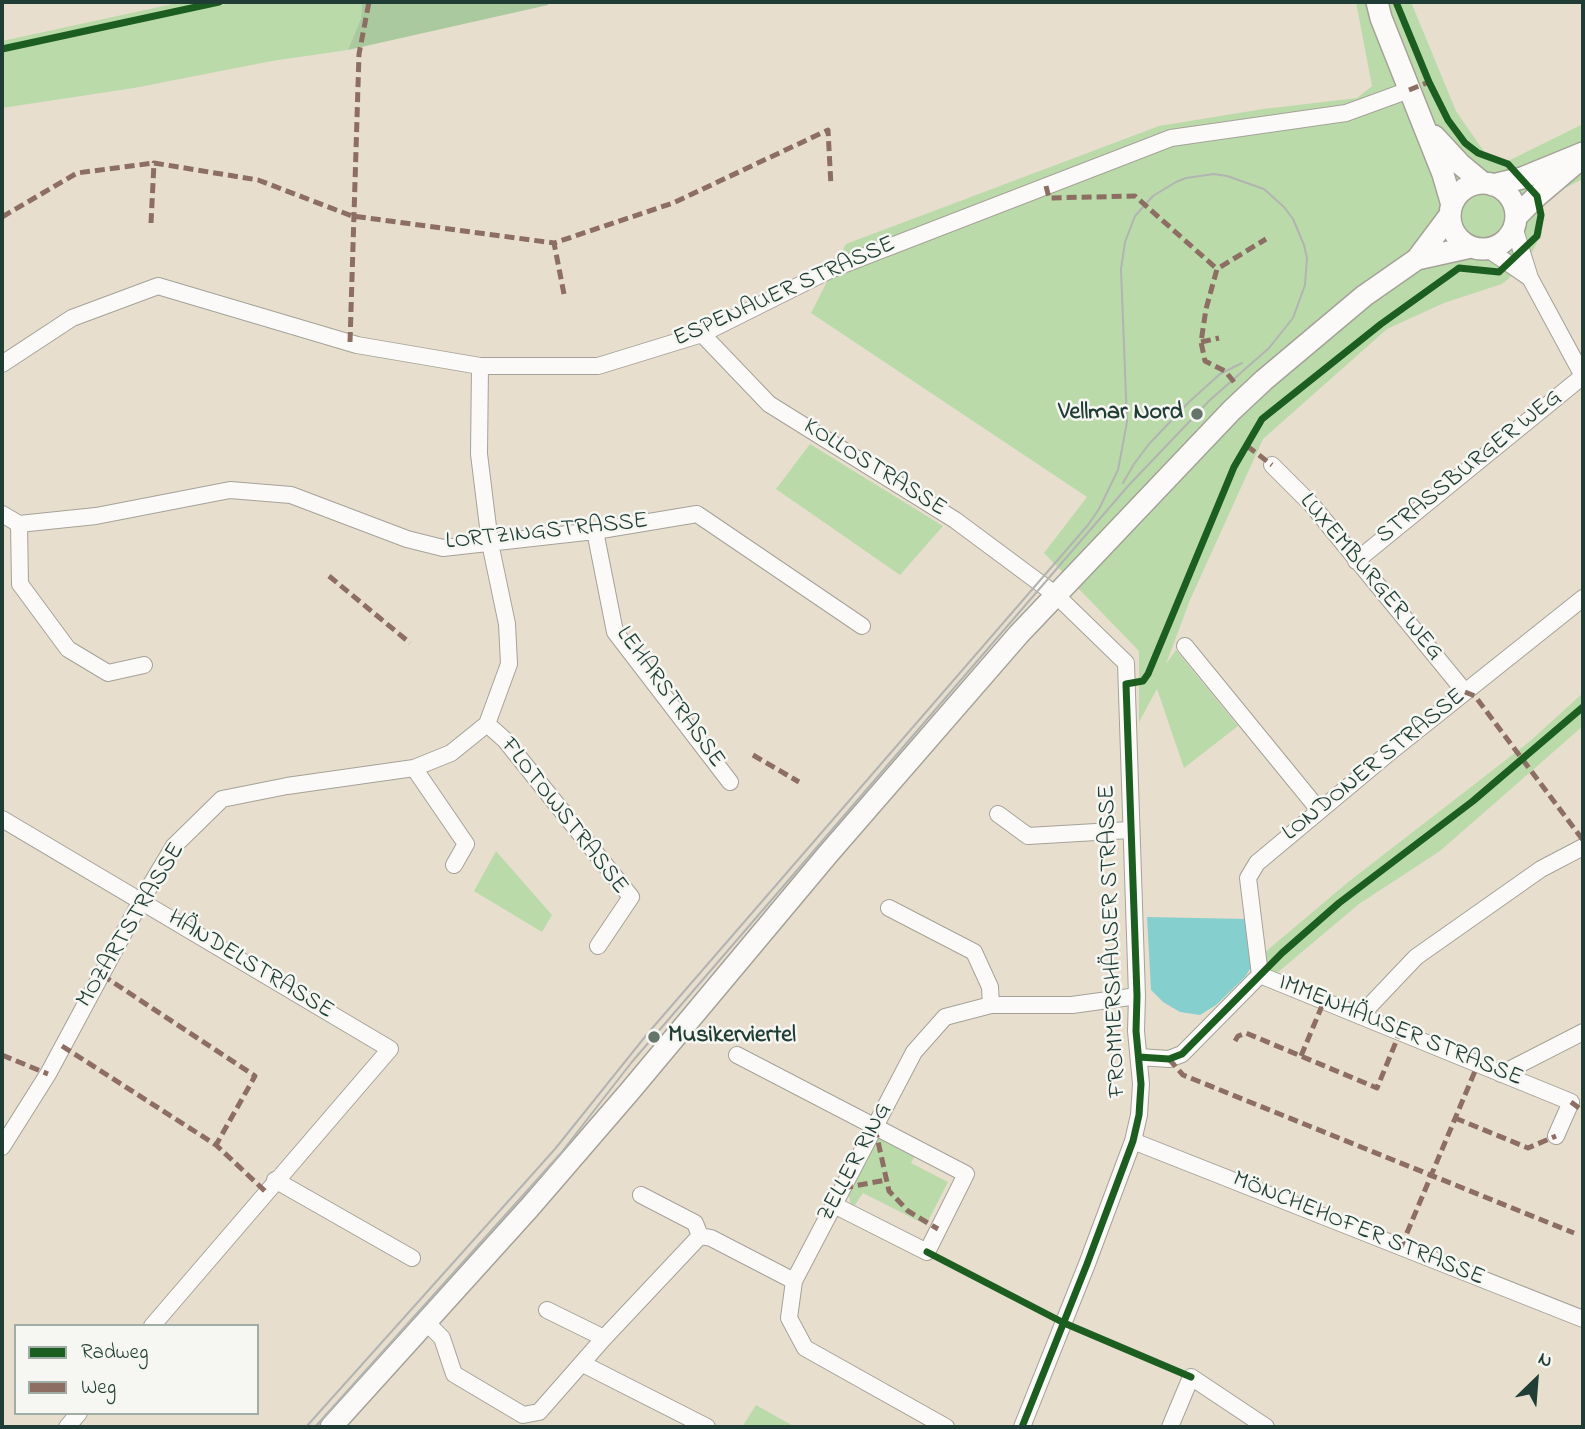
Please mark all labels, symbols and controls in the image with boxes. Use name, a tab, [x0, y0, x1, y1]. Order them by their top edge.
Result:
street label: ESPENAUER STRASSE	[670, 231, 900, 355]
street label: STRASSBURGER WEG	[1372, 384, 1568, 552]
place label: Vellmar Nord	[1058, 400, 1183, 428]
marker: Vellmar Nord	[1189, 406, 1205, 422]
street label: KOLLOSTRASSE	[797, 413, 951, 525]
street label: LUXEMBURGER WEG	[1292, 489, 1448, 667]
street label: LORTZINGSTRASSE	[444, 508, 650, 558]
street label: LEHARSTRASSE	[608, 622, 730, 774]
street label: LONDONER STRASSE	[1278, 683, 1472, 849]
street label: FLOTOWSTRASSE	[493, 733, 633, 901]
street label: FROMMERSHÄUSER STRASSE	[1094, 784, 1134, 1098]
street label: MOZARTSTRASSE	[71, 838, 193, 1014]
street label: HÄNDELSTRASSE	[162, 905, 338, 1027]
street label: IMMENHÄUSER STRASSE	[1274, 970, 1526, 1094]
place label: Musikerviertel	[668, 1023, 796, 1051]
marker: Musikerviertel	[646, 1029, 662, 1045]
street label: ZELLER RING	[813, 1099, 899, 1227]
street label: MÖNCHEHOFER STRASSE	[1228, 1166, 1488, 1294]
legend	[14, 1324, 259, 1415]
text: Radweg	[81, 1338, 148, 1368]
north arrow	[1501, 1345, 1571, 1415]
text: N	[1534, 1346, 1557, 1375]
text: Weg	[81, 1373, 116, 1403]

